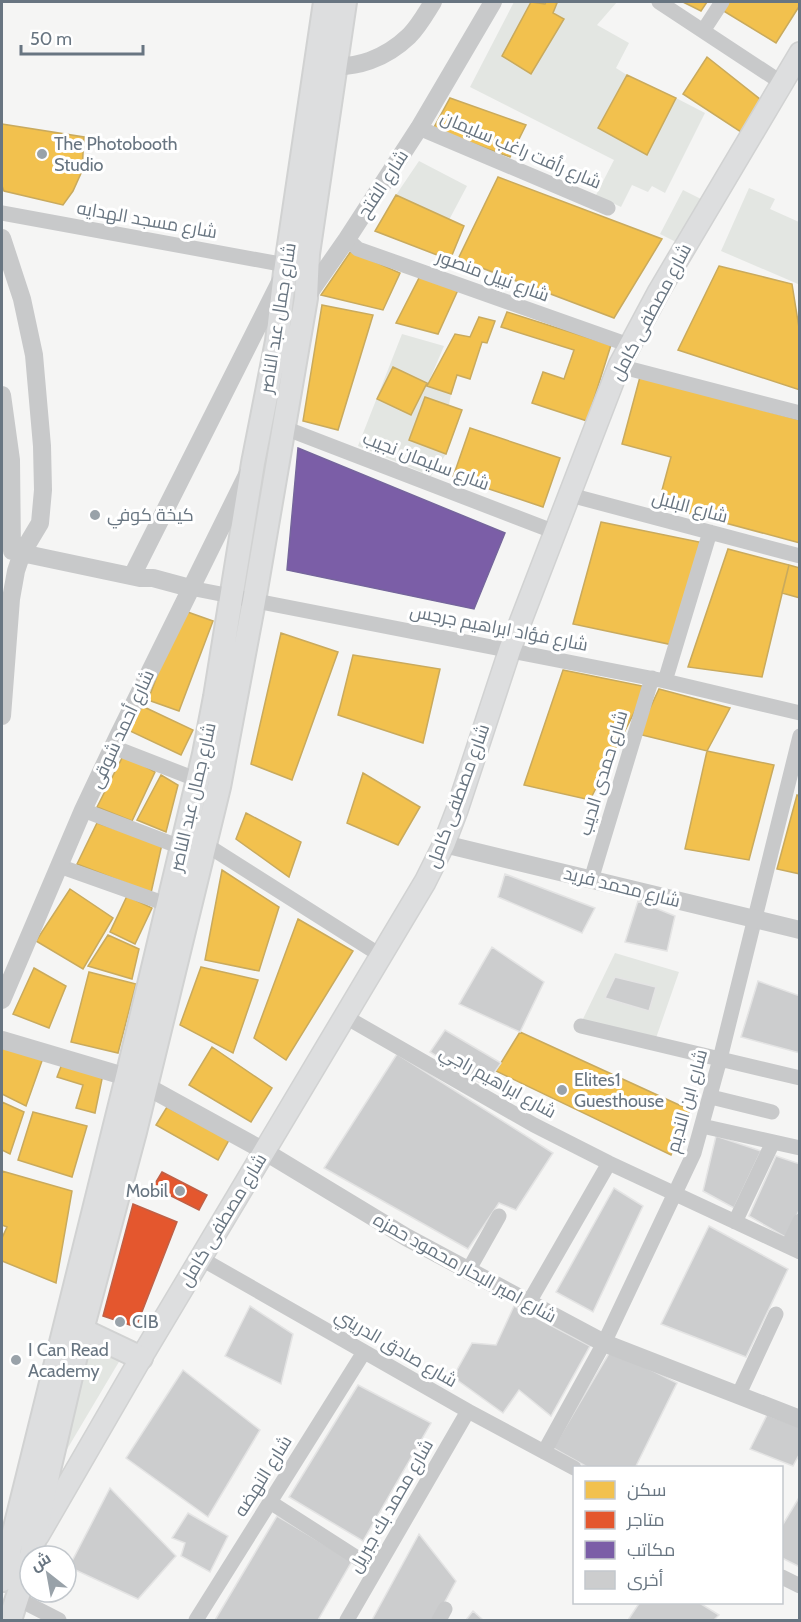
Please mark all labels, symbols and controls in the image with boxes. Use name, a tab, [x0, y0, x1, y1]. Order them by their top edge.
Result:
scale bar	[21, 18, 142, 56]
text: 50 m	[30, 28, 72, 50]
street label: شارع رأفت راغب سليمان	[437, 106, 605, 195]
place label: The Photobooth Studio	[54, 133, 178, 176]
street label: شارع الفتح	[353, 146, 414, 223]
marker: The Photobooth Studio	[35, 147, 49, 161]
street label: شارع مسجد الهدايه	[75, 197, 219, 244]
street label: شارع مصطفى كامل	[606, 240, 697, 385]
street label: شارع جمال عبد الناصر	[255, 241, 302, 396]
street label: شارع نبيل منصور	[432, 245, 552, 308]
street label: شارع سليمان نجيب	[359, 427, 492, 496]
street label: شارع البلبل	[650, 486, 730, 529]
place label: كيخة كوفي	[107, 504, 194, 529]
marker: كيخة كوفي	[88, 508, 102, 522]
street label: شارع فؤاد ابراهيم جرجس	[408, 600, 590, 657]
street label: شارع أحمد شوقى	[85, 666, 160, 792]
street label: شارع حمدى الديب	[574, 708, 633, 839]
street label: شارع جمال عبد الناصر	[165, 720, 222, 875]
street label: شارع مصطفى كامل	[422, 721, 495, 871]
street label: شارع محمد فريد	[561, 862, 683, 913]
street label: شارع ابراهيم راجي	[434, 1041, 560, 1126]
street label: شارع ابن النديم	[662, 1047, 713, 1156]
place label: Elites1 Guesthouse	[574, 1069, 664, 1112]
marker: Elites1 Guesthouse	[555, 1083, 569, 1097]
street label: شارع مصطفى كامل	[175, 1149, 272, 1291]
place label: Mobil	[126, 1180, 169, 1202]
marker: Mobil	[173, 1184, 187, 1198]
street label: شارع امير البحار محمود حمزه	[369, 1208, 560, 1328]
street label: شارع صادق الدريني	[329, 1304, 461, 1395]
place label: CIB	[132, 1311, 159, 1333]
marker: CIB	[113, 1315, 127, 1329]
place label: I Can Read Academy	[28, 1339, 109, 1382]
marker: I Can Read Academy	[9, 1353, 23, 1367]
street label: شارع النهضه	[229, 1431, 297, 1521]
street label: شارع محمد بك جبريل	[344, 1435, 439, 1577]
legend	[573, 1466, 783, 1604]
text: سكن	[627, 1479, 666, 1501]
text: متاجر	[626, 1509, 665, 1531]
text: مكاتب	[627, 1539, 675, 1561]
north arrow	[18, 1544, 78, 1604]
text: ش	[27, 1548, 54, 1575]
text: أخرى	[627, 1569, 664, 1591]

